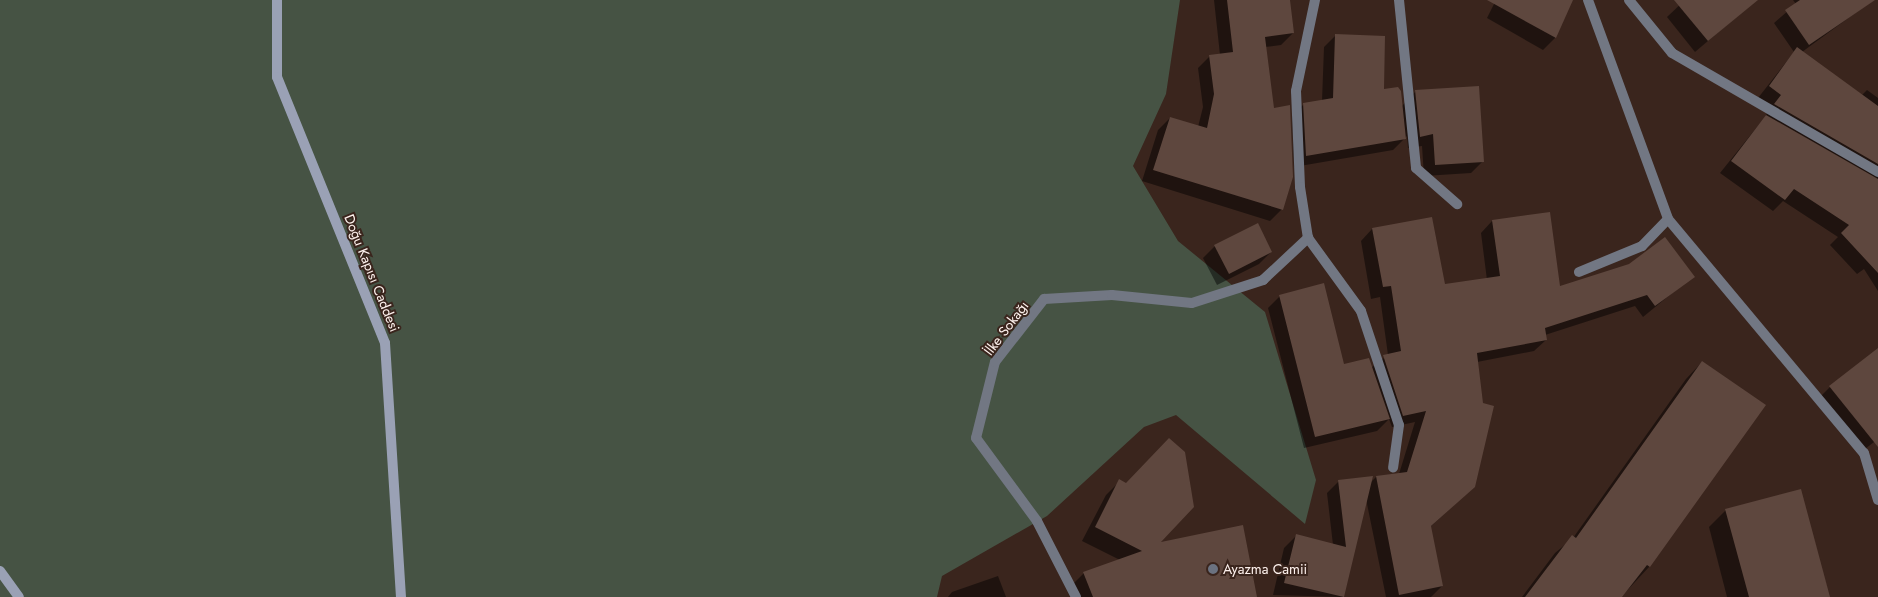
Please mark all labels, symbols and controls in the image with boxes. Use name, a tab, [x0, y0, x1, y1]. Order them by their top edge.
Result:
street label: Doğu Kapısı Caddesi	[341, 212, 403, 334]
street label: İlke Sokağı	[980, 297, 1032, 359]
place label: Ayazma Camii	[1223, 561, 1307, 577]
marker: Ayazma Camii	[1207, 563, 1219, 575]

